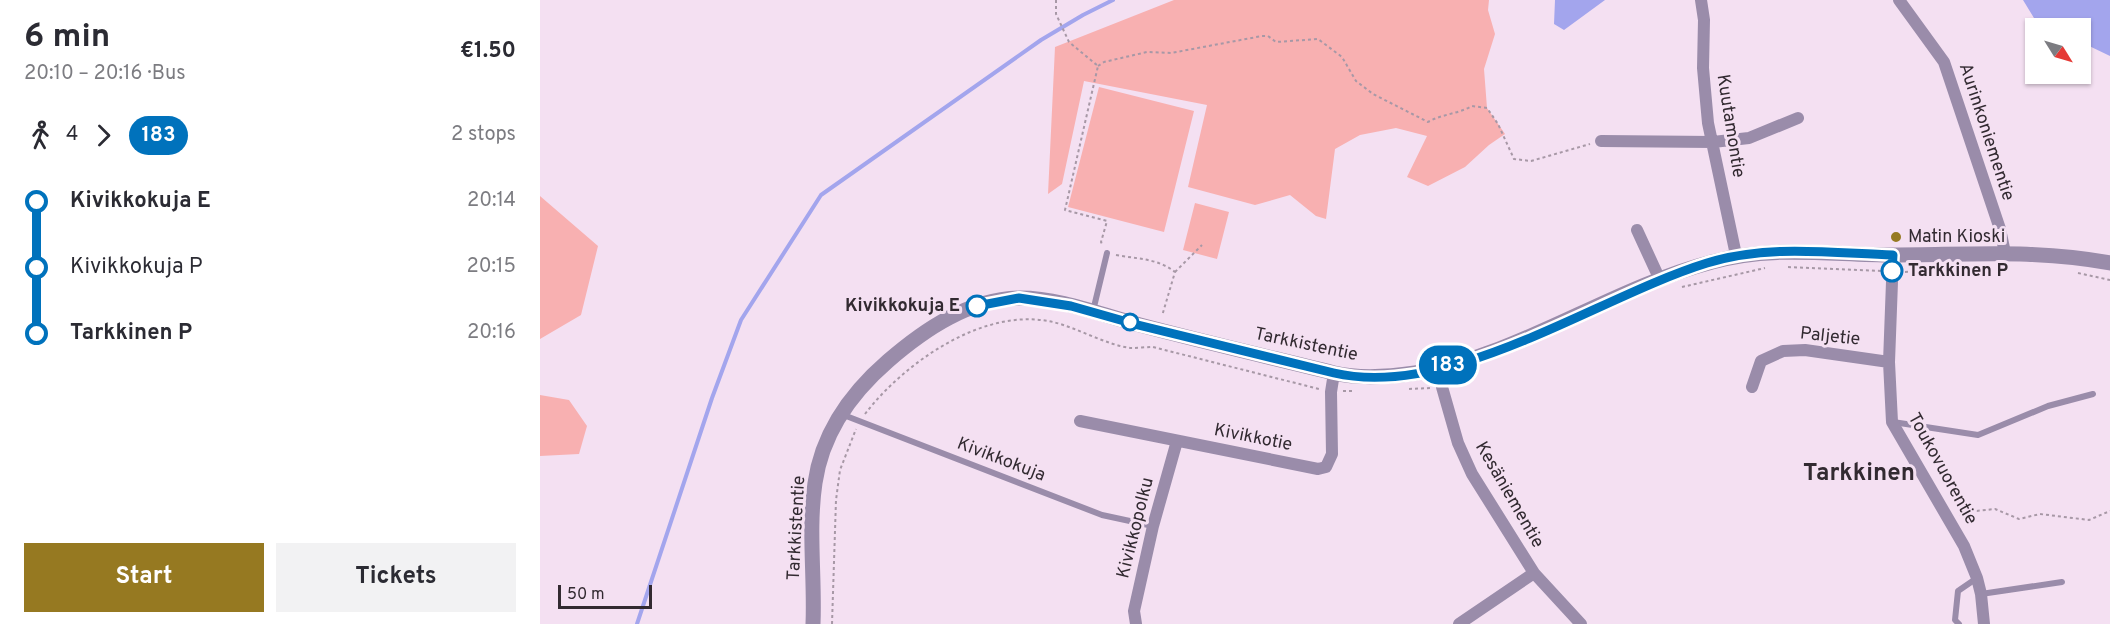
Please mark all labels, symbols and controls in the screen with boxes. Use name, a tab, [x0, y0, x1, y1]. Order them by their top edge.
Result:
text: 6 min	[24, 17, 110, 59]
north arrow	[2025, 18, 2091, 84]
map controls	[2025, 18, 2091, 84]
text: €1.50	[460, 38, 516, 65]
street label: Aurinkoniementie	[1953, 60, 2019, 204]
text: 20:10 – 20:16 · Bus	[24, 61, 186, 87]
street label: Kuutamontie	[1710, 73, 1750, 179]
icon: walk	[24, 119, 57, 152]
icon: forward	[87, 119, 120, 152]
text: 4	[66, 122, 78, 148]
text: 183	[141, 122, 176, 149]
text: 2 stops	[451, 122, 516, 148]
text: Kivikkokuja E	[70, 188, 211, 215]
text: 20:14	[467, 188, 516, 214]
place label: Matin Kioski	[1908, 226, 2005, 249]
marker: Matin Kioski	[1889, 230, 1903, 244]
text: Kivikkokuja P	[70, 254, 203, 281]
text: 20:15	[467, 254, 516, 280]
marker: Tarkkinen P	[1881, 260, 1903, 282]
place label: Tarkkinen P	[1908, 260, 2008, 283]
place label: Kivikkokuja E	[845, 295, 960, 318]
marker: Kivikkokuja E	[966, 295, 988, 317]
unlabelled marker	[1121, 313, 1139, 331]
text: Tarkkinen P	[70, 320, 192, 347]
text: 20:16	[467, 320, 516, 346]
street label: Paljetie	[1799, 322, 1861, 352]
street label: Tarkkistentie	[1252, 323, 1360, 367]
line badge: 183	[1414, 346, 1482, 385]
text: 183	[1431, 352, 1465, 379]
street label: Toukovuorentie	[1902, 409, 1982, 529]
street label: Kivikkotie	[1212, 419, 1294, 457]
street label: Kivikkokuja	[953, 433, 1049, 487]
street label: Kesäniementie	[1469, 438, 1549, 552]
district label: Tarkkinen	[1803, 459, 1915, 489]
street label: Tarkkistentie	[783, 475, 811, 581]
street label: Kivikkopolku	[1112, 475, 1160, 581]
button: Start	[24, 543, 264, 612]
button: Tickets	[276, 543, 516, 612]
scale bar	[558, 582, 652, 610]
text: 50 m	[567, 585, 605, 605]

